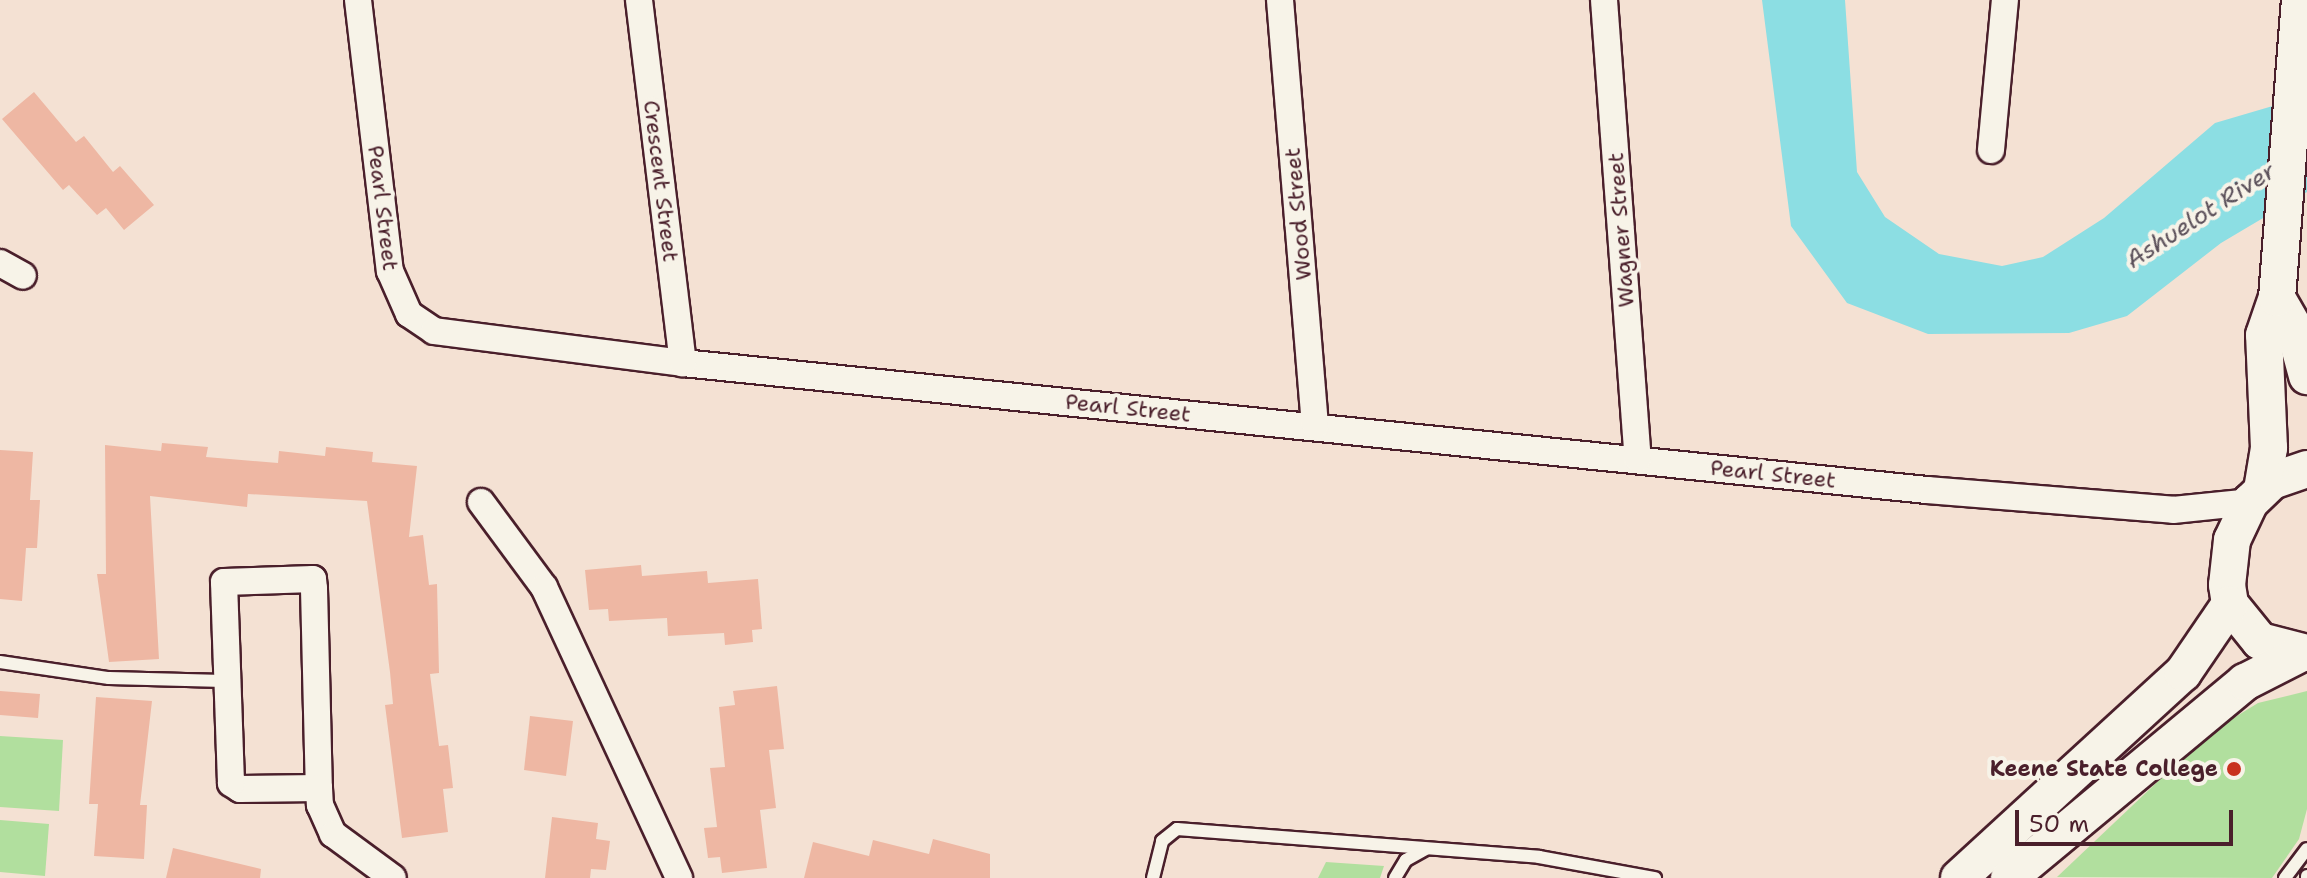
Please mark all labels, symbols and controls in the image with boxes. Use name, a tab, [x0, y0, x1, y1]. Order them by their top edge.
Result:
street label: Crescent Street	[638, 99, 684, 263]
street label: Pearl Street	[362, 144, 404, 272]
street label: Wood Street	[1279, 147, 1317, 281]
street label: Wagner Street	[1602, 152, 1640, 308]
water label: Ashuelot River	[2121, 157, 2281, 275]
street label: Pearl Street	[1064, 388, 1192, 428]
street label: Pearl Street	[1709, 454, 1837, 494]
place label: Keene State College	[1990, 756, 2218, 782]
marker: Keene State College	[2225, 760, 2243, 778]
scale bar	[2019, 794, 2237, 844]
text: 50 m	[2029, 808, 2089, 840]

